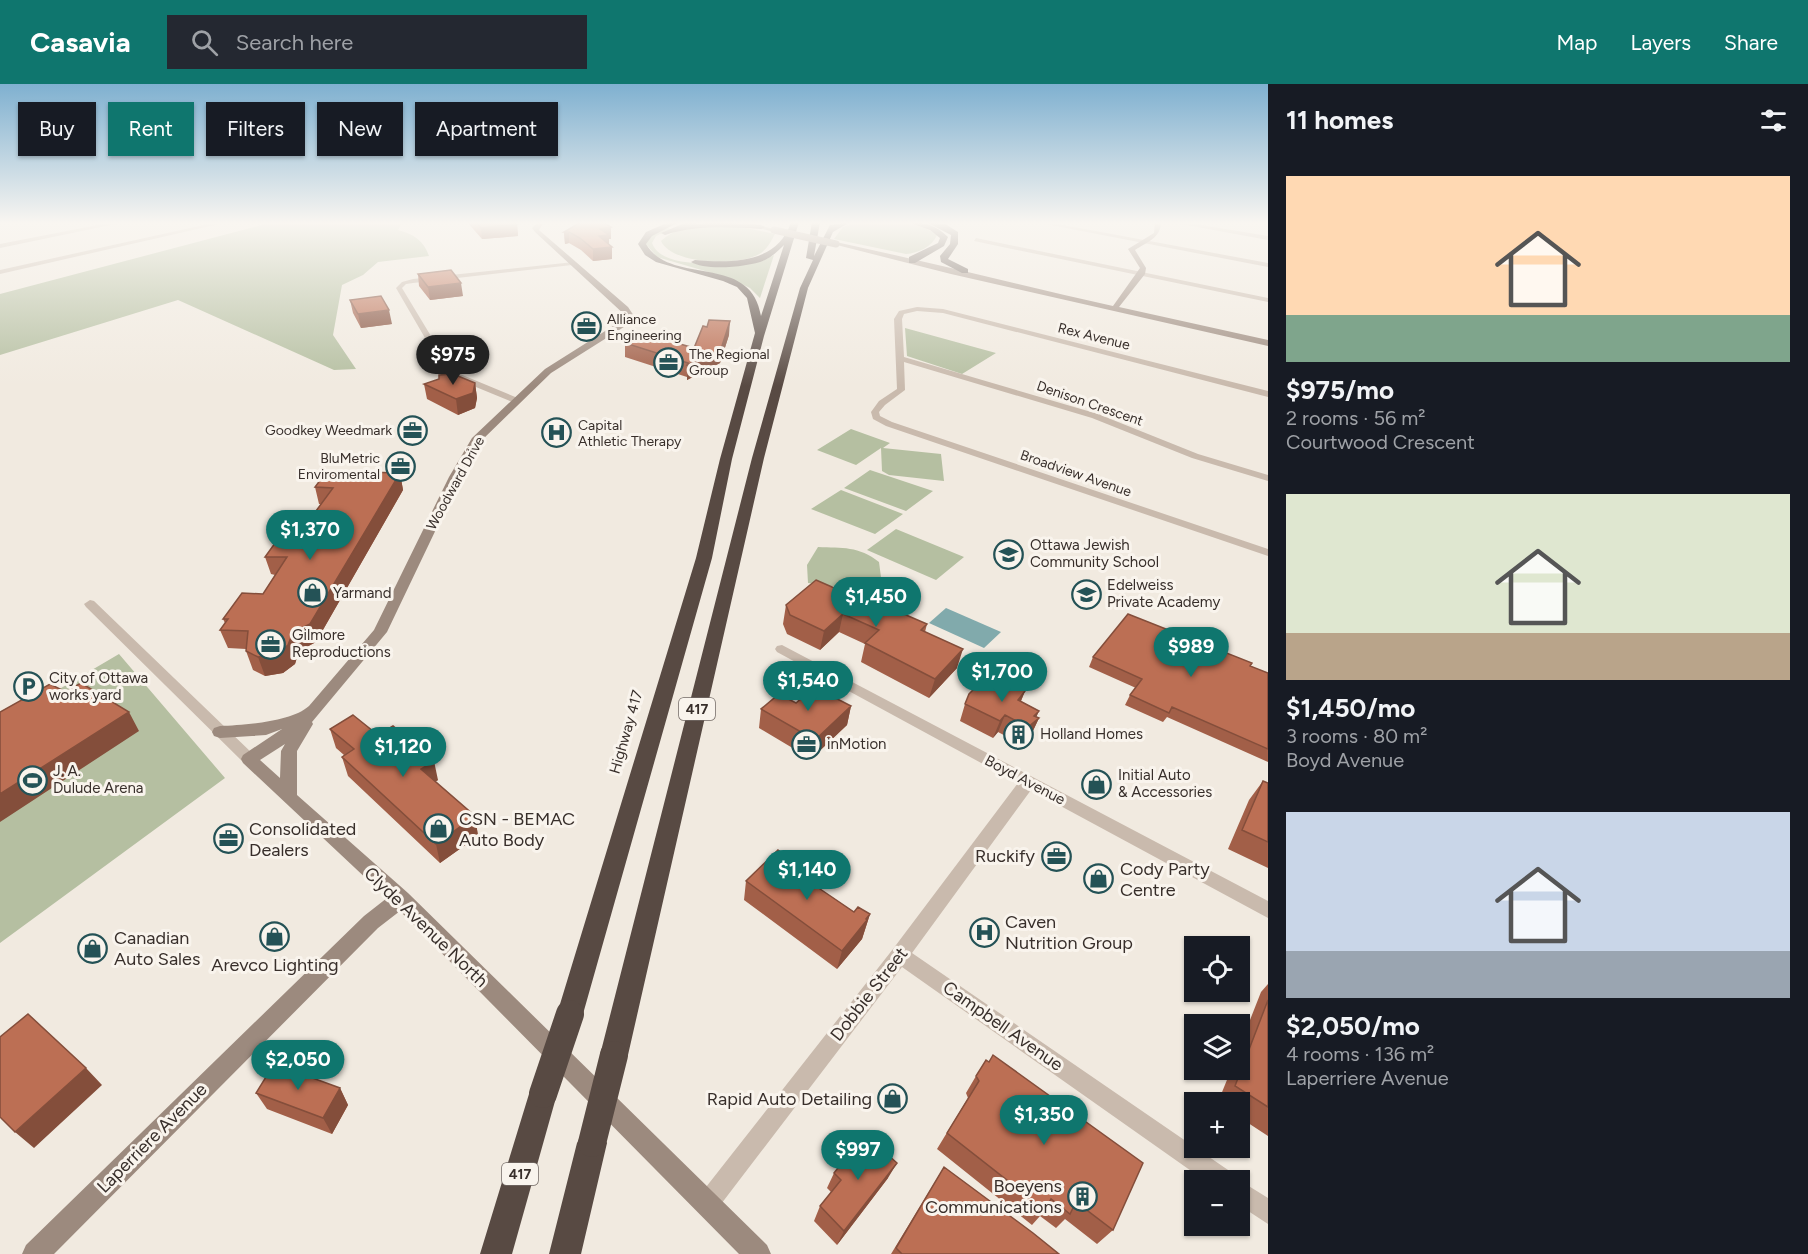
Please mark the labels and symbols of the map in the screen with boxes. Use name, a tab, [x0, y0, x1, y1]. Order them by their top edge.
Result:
office icon: Alliance Engineering	[570, 311, 602, 343]
place label: Alliance Engineering	[607, 311, 682, 344]
street label: Rex Avenue	[1056, 319, 1132, 354]
pin: $975	[417, 335, 489, 386]
office icon: The Regional Group	[652, 346, 684, 378]
place label: The Regional Group	[689, 346, 770, 379]
street label: Denison Crescent	[1034, 377, 1145, 430]
office icon: Goodkey Weedmark	[397, 414, 429, 446]
hospital icon: Capital Athletic Therapy	[541, 417, 573, 449]
place label: Capital Athletic Therapy	[578, 417, 682, 450]
place label: Goodkey Weedmark	[265, 422, 392, 439]
street label: Woodward Drive	[423, 433, 488, 533]
street label: Broadview Avenue	[1018, 446, 1134, 501]
place label: BluMetric Enviromental	[298, 450, 380, 483]
office icon: BluMetric Enviromental	[385, 450, 417, 482]
pin: $1,370	[261, 510, 359, 561]
place label: Ottawa Jewish Community School	[1030, 536, 1159, 571]
school or university icon: Ottawa Jewish Community School	[993, 538, 1025, 570]
place label: Edelweiss Private Academy	[1107, 576, 1220, 611]
shop icon: Yarmand	[296, 577, 328, 609]
pin: $1,450	[827, 577, 925, 628]
school or university icon: Edelweiss Private Academy	[1070, 578, 1102, 610]
place label: Yarmand	[333, 584, 391, 602]
place label: Gilmore Reproductions	[292, 626, 391, 661]
pin: $989	[1155, 627, 1227, 678]
office icon: Gilmore Reproductions	[255, 628, 287, 660]
pin: $1,700	[953, 652, 1051, 703]
pin: $1,540	[759, 661, 857, 712]
place label: City of Ottawa works yard	[49, 669, 148, 704]
parking icon: City of Ottawa works yard	[12, 671, 44, 703]
street label: Highway 417	[605, 688, 647, 776]
road number: 417	[679, 698, 715, 720]
building icon: Holland Homes	[1003, 718, 1035, 750]
place label: Holland Homes	[1040, 725, 1143, 743]
pin: $1,120	[354, 727, 452, 778]
office icon: inMotion	[790, 728, 822, 760]
place label: inMotion	[827, 735, 886, 753]
street label: Boyd Avenue	[982, 751, 1068, 809]
place label: J. A. Dulude Arena	[53, 762, 143, 797]
sports icon: J. A. Dulude Arena	[16, 764, 48, 796]
place label: Initial Auto & Accessories	[1118, 766, 1212, 801]
shop icon: Initial Auto & Accessories	[1081, 768, 1113, 800]
place label: CSN - BEMAC Auto Body	[459, 808, 575, 851]
shop icon: CSN - BEMAC Auto Body	[422, 813, 454, 845]
place label: Consolidated Dealers	[249, 818, 356, 861]
office icon: Consolidated Dealers	[212, 823, 244, 855]
office icon: Ruckify	[1040, 840, 1072, 872]
place label: Ruckify	[975, 845, 1036, 867]
pin: $1,140	[758, 850, 856, 901]
place label: Cody Party Centre	[1120, 858, 1210, 901]
street label: Clyde Avenue North	[360, 862, 492, 992]
shop icon: Cody Party Centre	[1083, 863, 1115, 895]
place label: Caven Nutrition Group	[1005, 911, 1133, 954]
hospital icon: Caven Nutrition Group	[968, 916, 1000, 948]
shop icon: Arevco Lighting	[259, 920, 291, 952]
place label: Canadian Auto Sales	[114, 927, 200, 970]
shop icon: Canadian Auto Sales	[77, 932, 109, 964]
street label: Dobbie Street	[826, 943, 912, 1045]
place label: Arevco Lighting	[211, 954, 339, 976]
street label: Campbell Avenue	[939, 976, 1067, 1076]
pin: $2,050	[249, 1040, 347, 1091]
street label: Laperriere Avenue	[92, 1078, 212, 1198]
shop icon: Rapid Auto Detailing	[877, 1083, 909, 1115]
place label: Rapid Auto Detailing	[707, 1088, 872, 1110]
pin: $1,350	[995, 1095, 1093, 1146]
pin: $997	[822, 1130, 894, 1181]
road number: 417	[502, 1163, 538, 1185]
place label: Boeyens Communications	[925, 1175, 1062, 1218]
building icon: Boeyens Communications	[1067, 1180, 1099, 1212]

